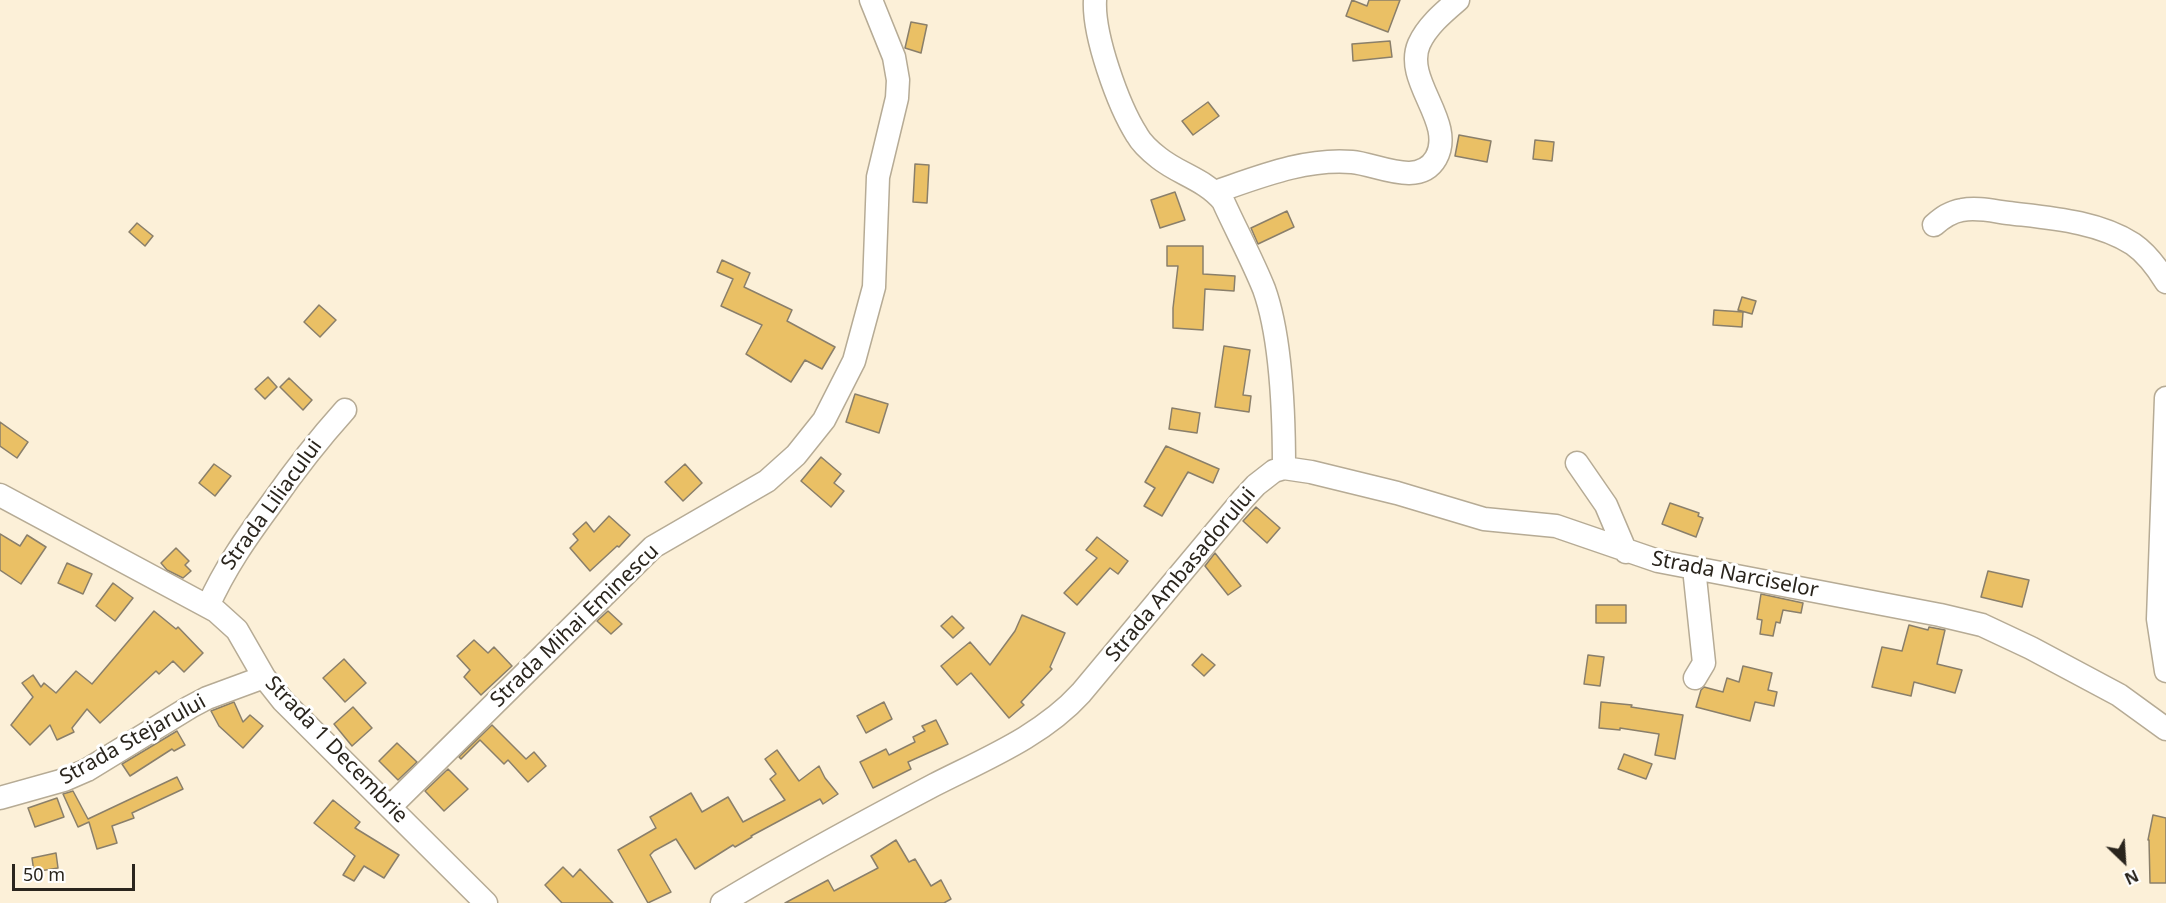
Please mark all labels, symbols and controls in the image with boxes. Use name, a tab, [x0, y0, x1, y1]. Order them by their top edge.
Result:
street label: Strada Liliacului	[216, 435, 328, 575]
street label: Strada Ambasadorului	[1101, 483, 1261, 667]
street label: Strada Mihai Eminescu	[486, 539, 664, 713]
street label: Strada Narciselor	[1649, 546, 1821, 604]
street label: Strada 1 Decembrie	[259, 671, 413, 829]
street label: Strada Stejarului	[56, 689, 210, 791]
north arrow	[2094, 831, 2154, 891]
scale bar	[15, 852, 138, 890]
text: 50 m	[23, 862, 65, 886]
text: N	[2121, 865, 2142, 890]

